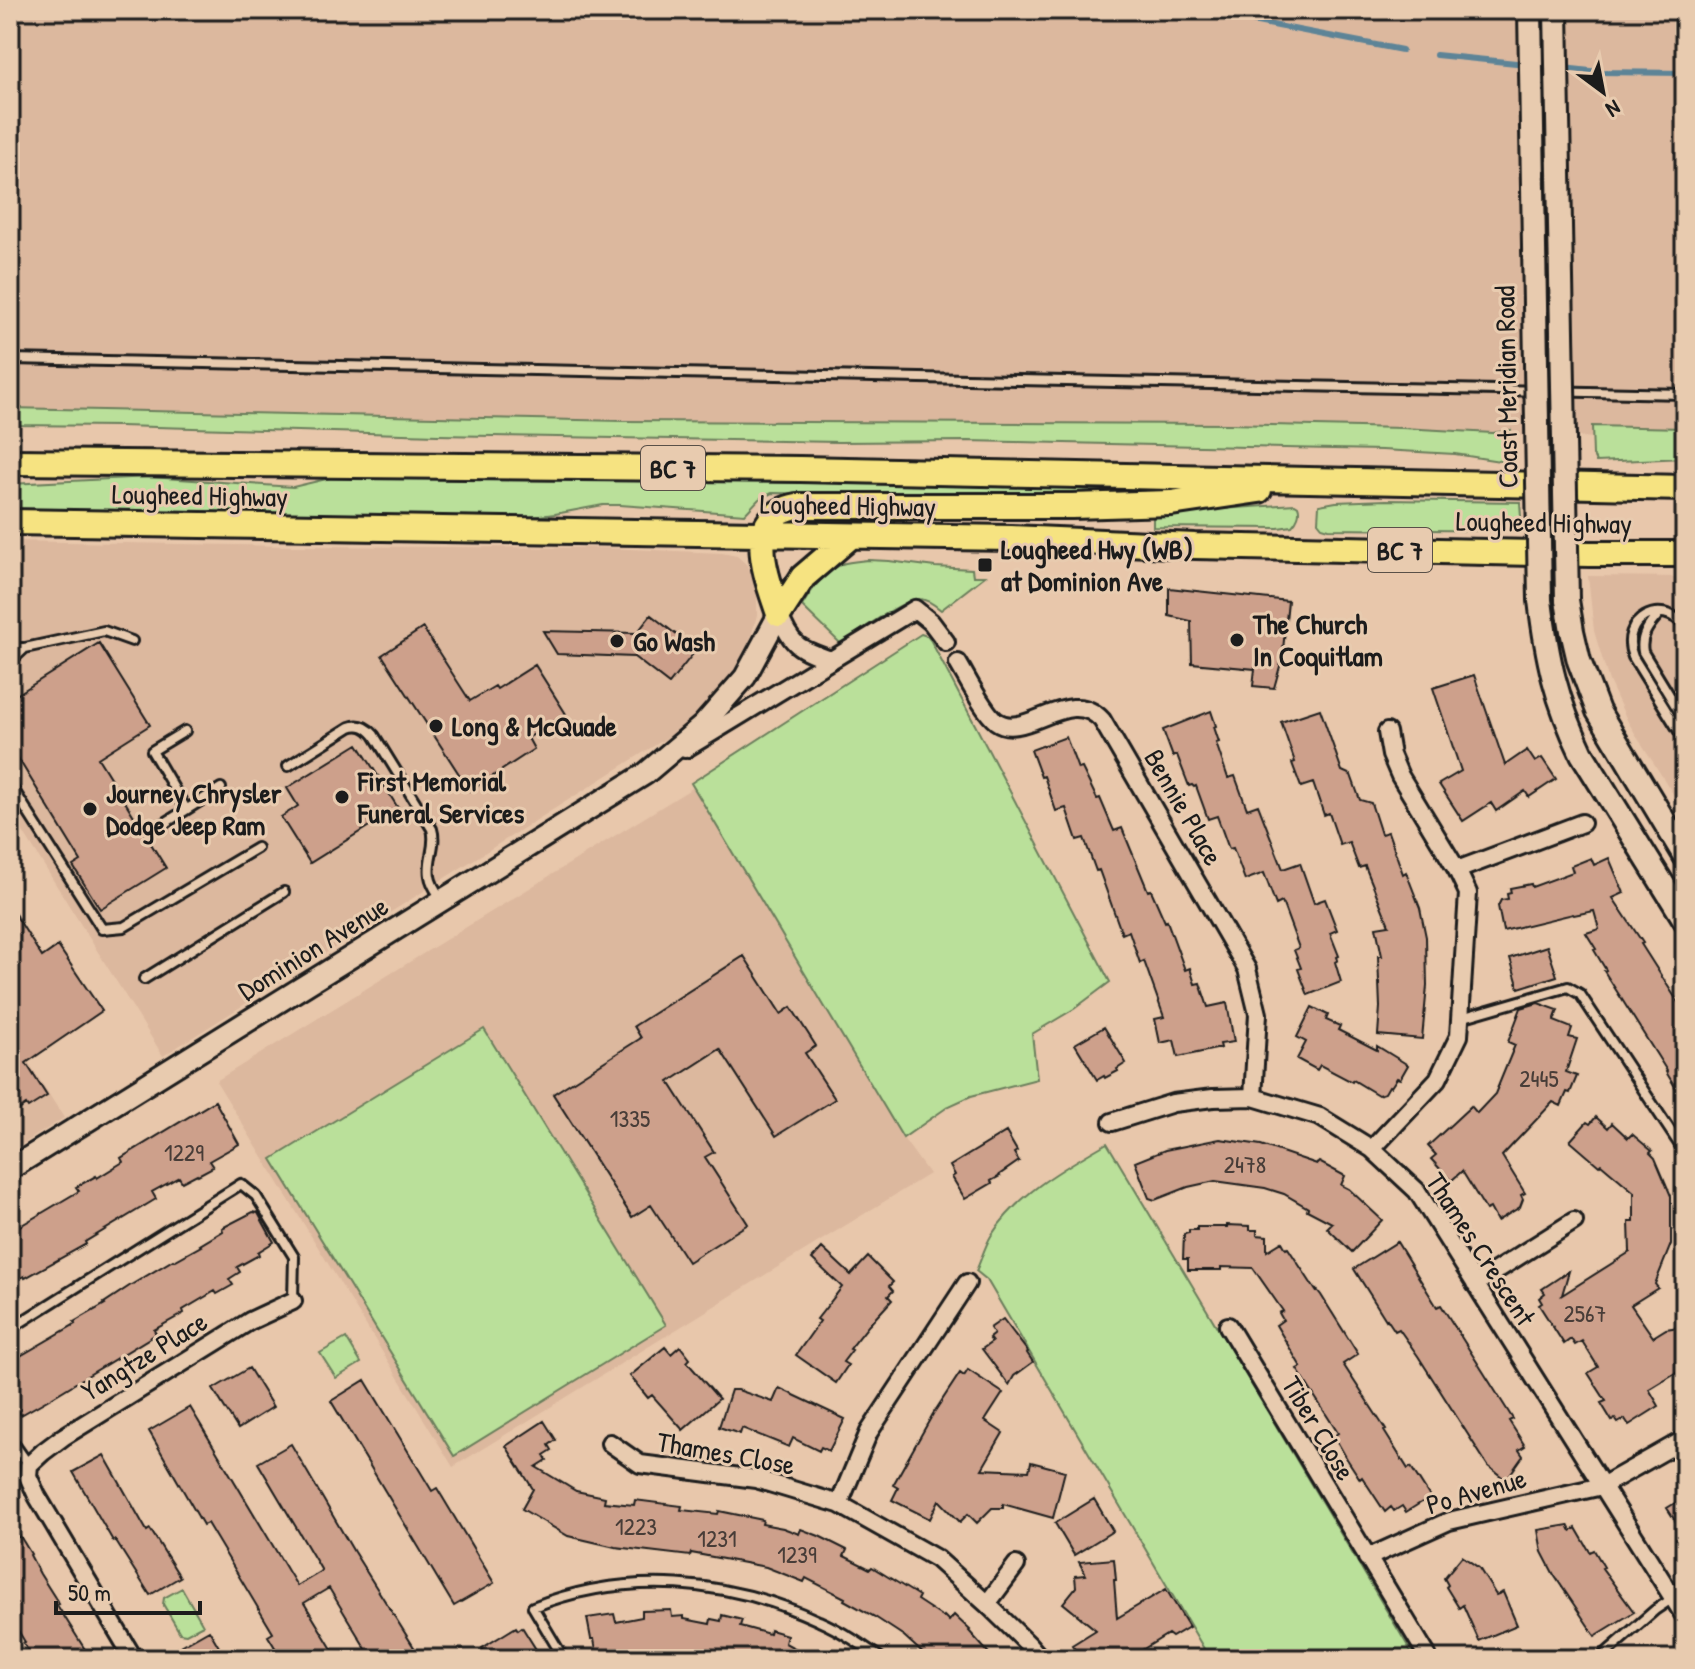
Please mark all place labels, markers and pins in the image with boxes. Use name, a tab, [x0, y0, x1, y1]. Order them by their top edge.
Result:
place label: Lougheed Hwy (WB) at Dominion Ave	[1001, 530, 1193, 600]
marker: Lougheed Hwy (WB) at Dominion Ave	[976, 556, 994, 574]
place label: The Church In Coquitlam	[1252, 605, 1383, 676]
place label: Go Wash	[633, 622, 715, 660]
marker: The Church In Coquitlam	[1228, 631, 1246, 649]
marker: Go Wash	[608, 632, 626, 650]
place label: Long & McQuade	[452, 707, 617, 746]
marker: Long & McQuade	[427, 717, 445, 735]
place label: First Memorial Funeral Services	[357, 762, 524, 832]
place label: Journey Chrysler Dodge Jeep Ram	[106, 774, 282, 845]
marker: First Memorial Funeral Services	[333, 788, 351, 806]
marker: Journey Chrysler Dodge Jeep Ram	[81, 800, 99, 818]

